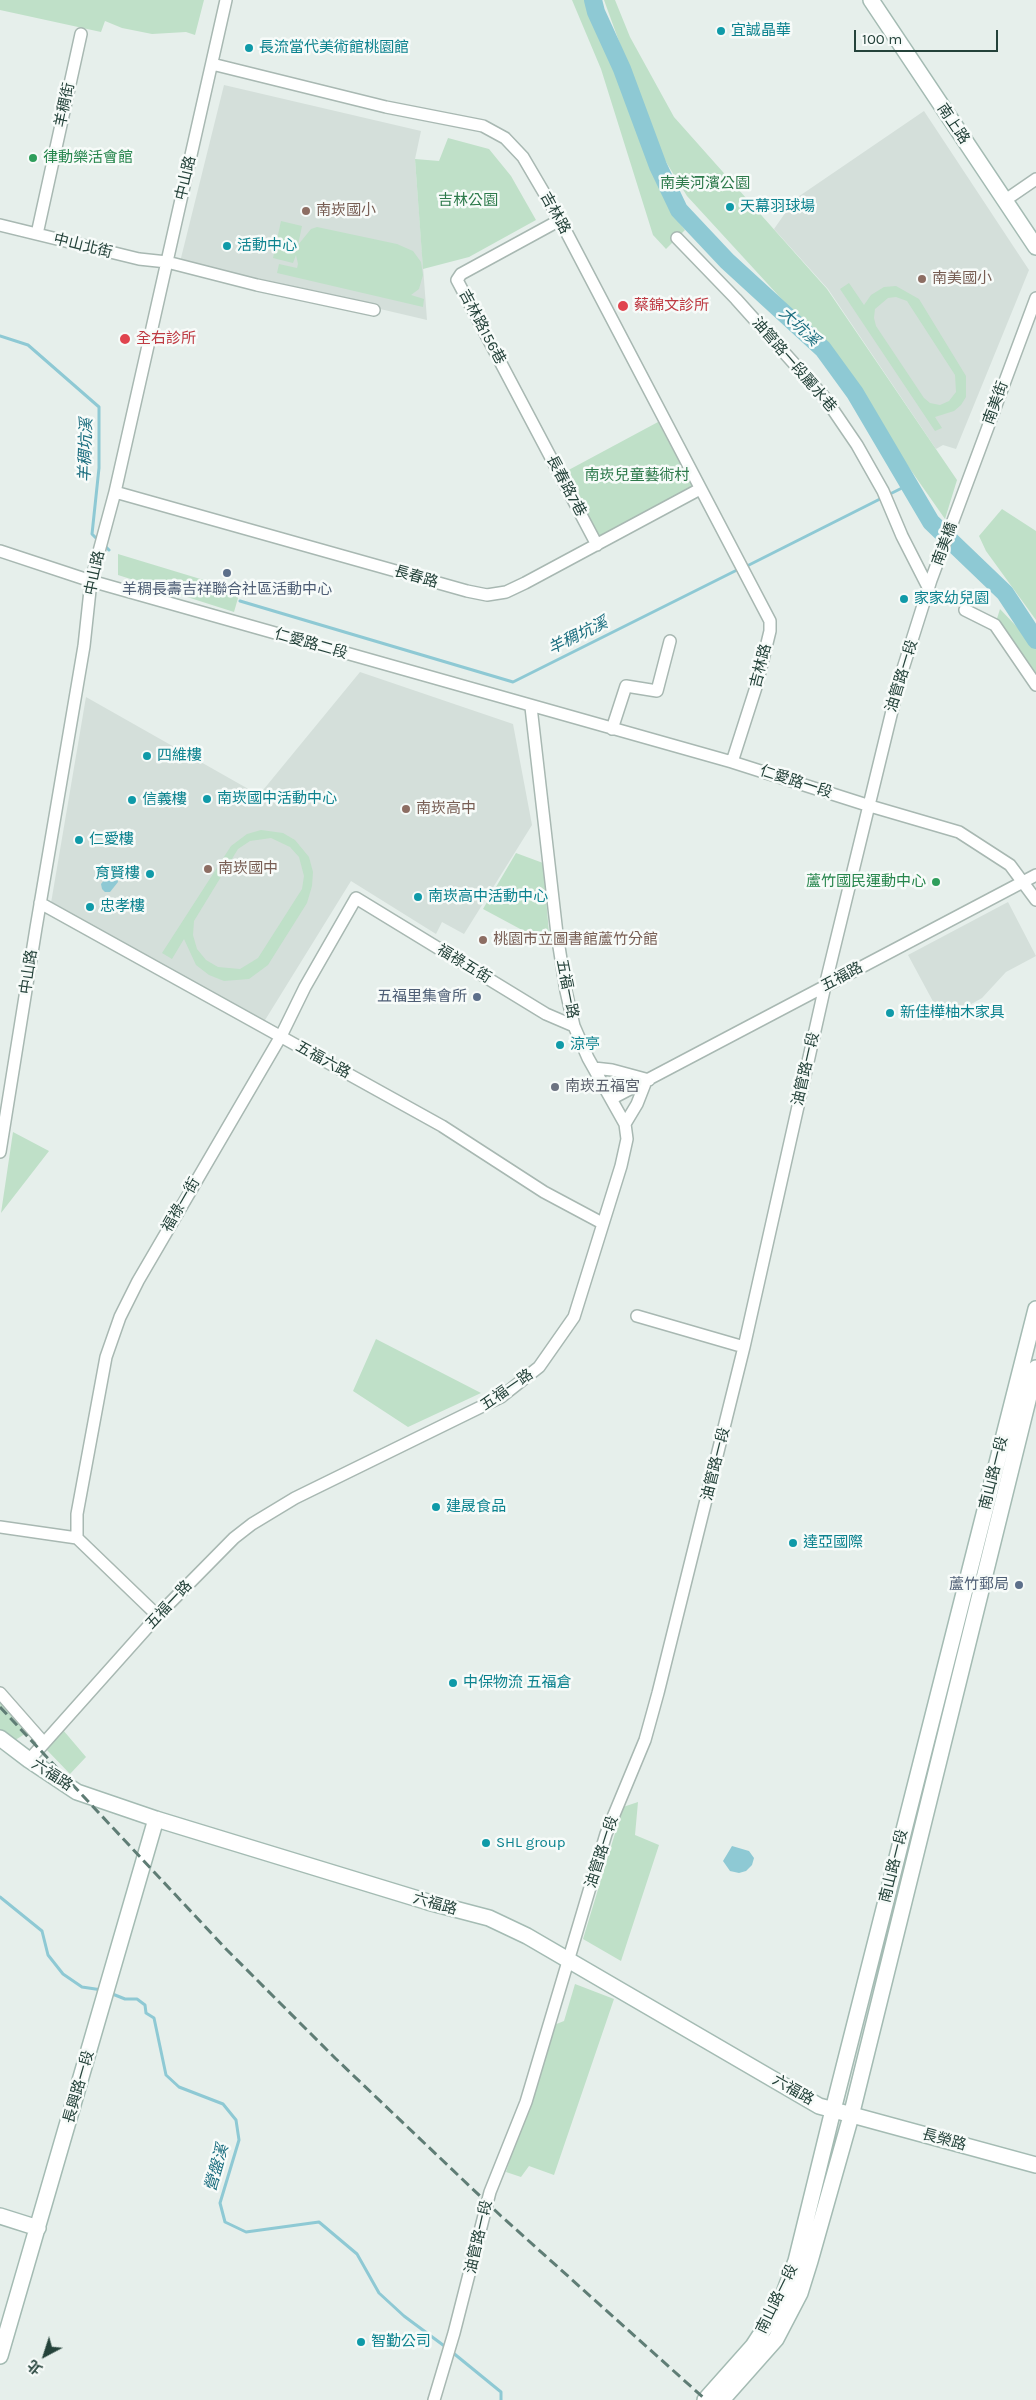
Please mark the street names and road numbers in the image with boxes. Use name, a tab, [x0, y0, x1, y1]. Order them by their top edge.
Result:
street label: 羊稠街	[52, 81, 78, 129]
street label: 南上路	[933, 100, 973, 148]
street label: 中山路	[172, 154, 200, 202]
street label: 吉林路	[536, 189, 574, 237]
street label: 中山北街	[52, 230, 114, 262]
street label: 吉林路156巷	[455, 287, 509, 367]
street label: 油管路一段麗水巷	[748, 314, 840, 416]
street label: 南美街	[980, 379, 1012, 427]
street label: 長春路7巷	[542, 452, 590, 520]
street label: 南美橋	[929, 520, 961, 568]
street label: 中山路	[82, 549, 108, 597]
street label: 長春路	[392, 562, 440, 592]
street label: 仁愛路二段	[272, 625, 350, 663]
street label: 油管路一段	[882, 638, 922, 714]
street label: 吉林路	[747, 642, 775, 690]
street label: 仁愛路一段	[758, 762, 834, 802]
street label: 福祿五街	[434, 941, 494, 987]
street label: 中山路	[17, 948, 41, 996]
street label: 五福一路	[552, 958, 582, 1020]
street label: 五福路	[818, 958, 866, 996]
street label: 油管路一段	[789, 1030, 823, 1108]
street label: 五福六路	[292, 1038, 354, 1082]
street label: 福祿一街	[158, 1175, 204, 1235]
street label: 五福一路	[477, 1365, 537, 1415]
street label: 油管路一段	[698, 1425, 734, 1503]
street label: 南山路一段	[976, 1434, 1012, 1512]
street label: 五福一路	[142, 1577, 196, 1633]
street label: 六福路	[28, 1755, 76, 1795]
street label: 油管路一段	[582, 1814, 622, 1890]
street label: 南山路一段	[876, 1827, 912, 1905]
street label: 六福路	[411, 1889, 459, 1919]
street label: 長興路一段	[60, 2048, 98, 2126]
street label: 六福路	[769, 2071, 817, 2109]
street label: 長榮路	[920, 2125, 968, 2155]
street label: 油管路一段	[462, 2198, 496, 2276]
street label: 南山路一段	[752, 2261, 802, 2337]

